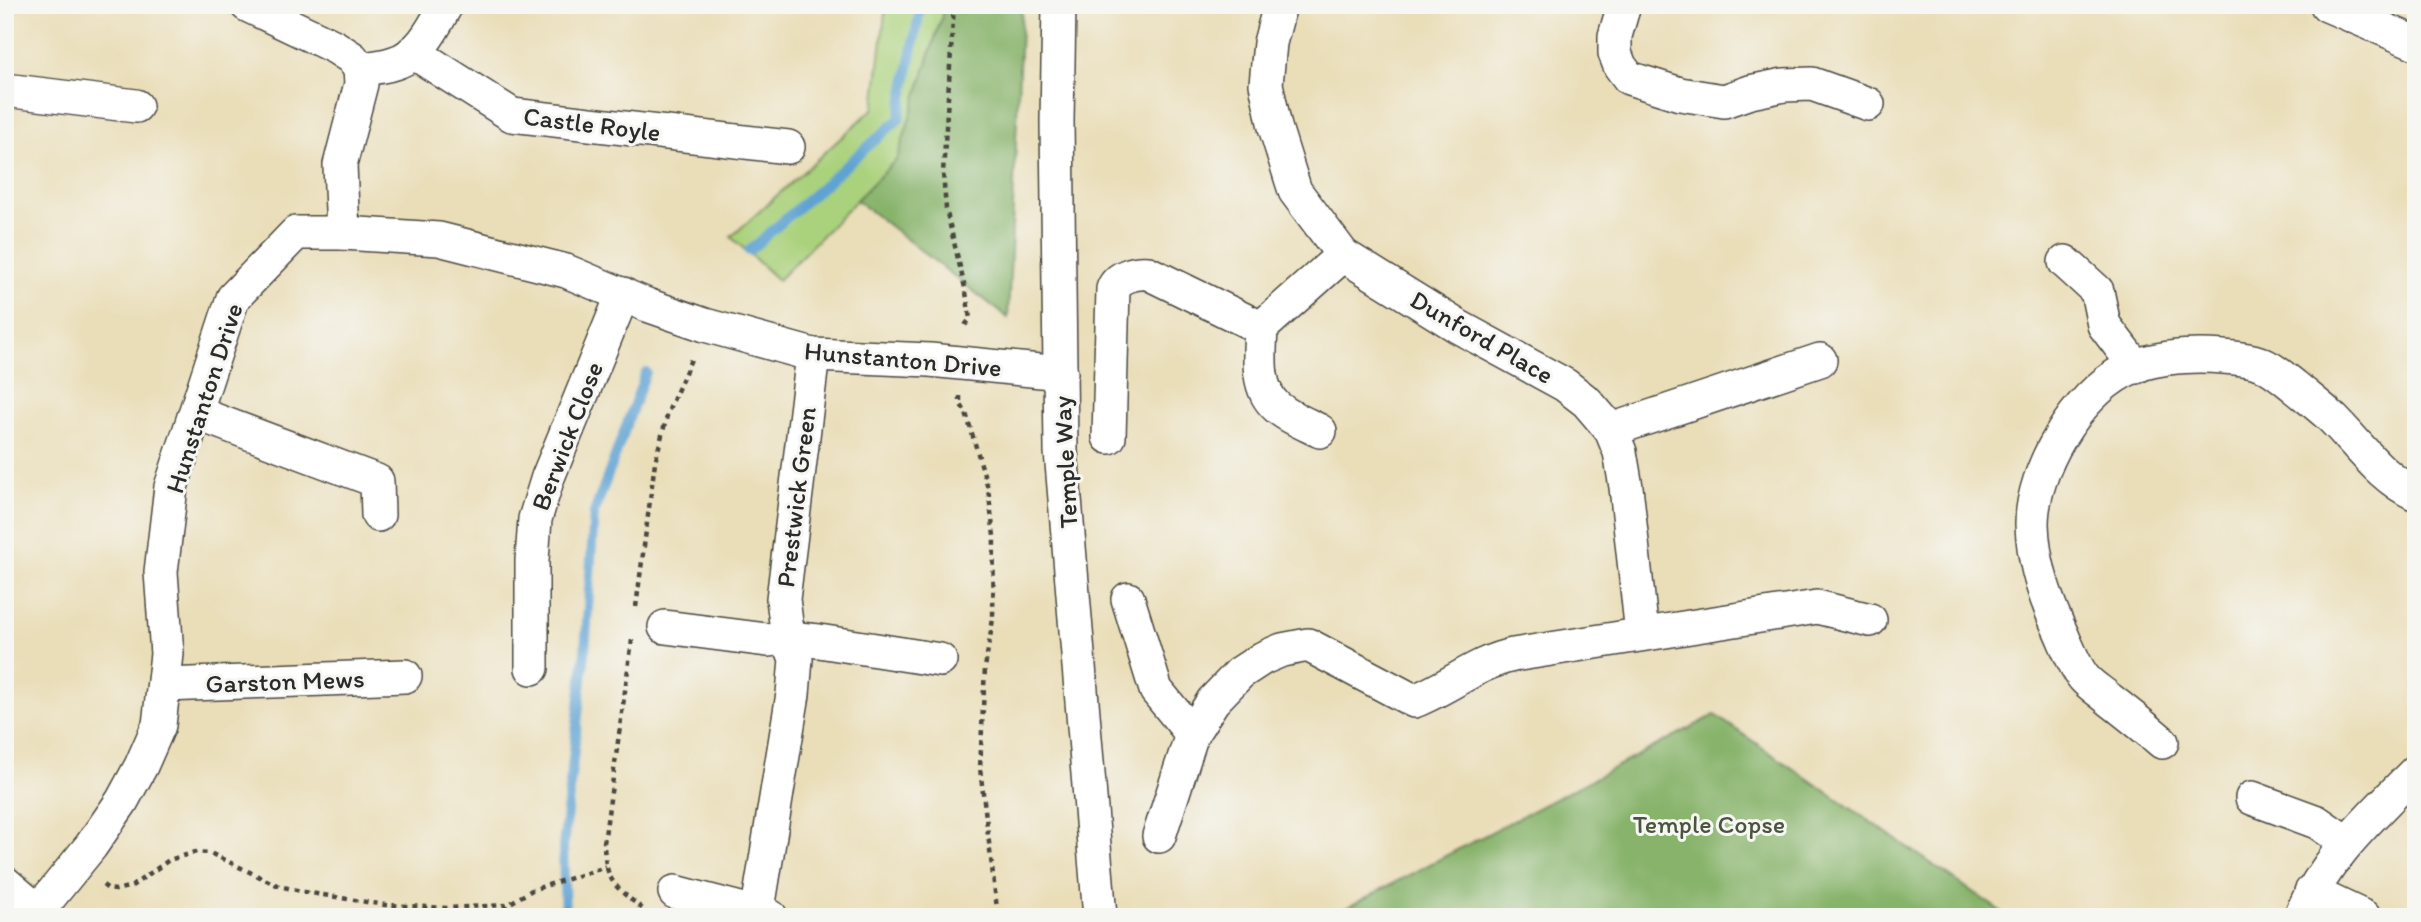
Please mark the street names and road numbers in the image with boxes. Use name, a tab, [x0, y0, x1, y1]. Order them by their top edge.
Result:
street label: Castle Royle	[522, 100, 662, 148]
street label: Dunford Place	[1405, 283, 1559, 391]
street label: Hunstanton Drive	[158, 299, 250, 497]
street label: Hunstanton Drive	[803, 334, 1003, 384]
street label: Berwick Close	[524, 357, 610, 515]
street label: Temple Way	[1046, 395, 1084, 529]
street label: Prestwick Green	[769, 405, 823, 589]
street label: Garston Mews	[205, 662, 365, 700]

